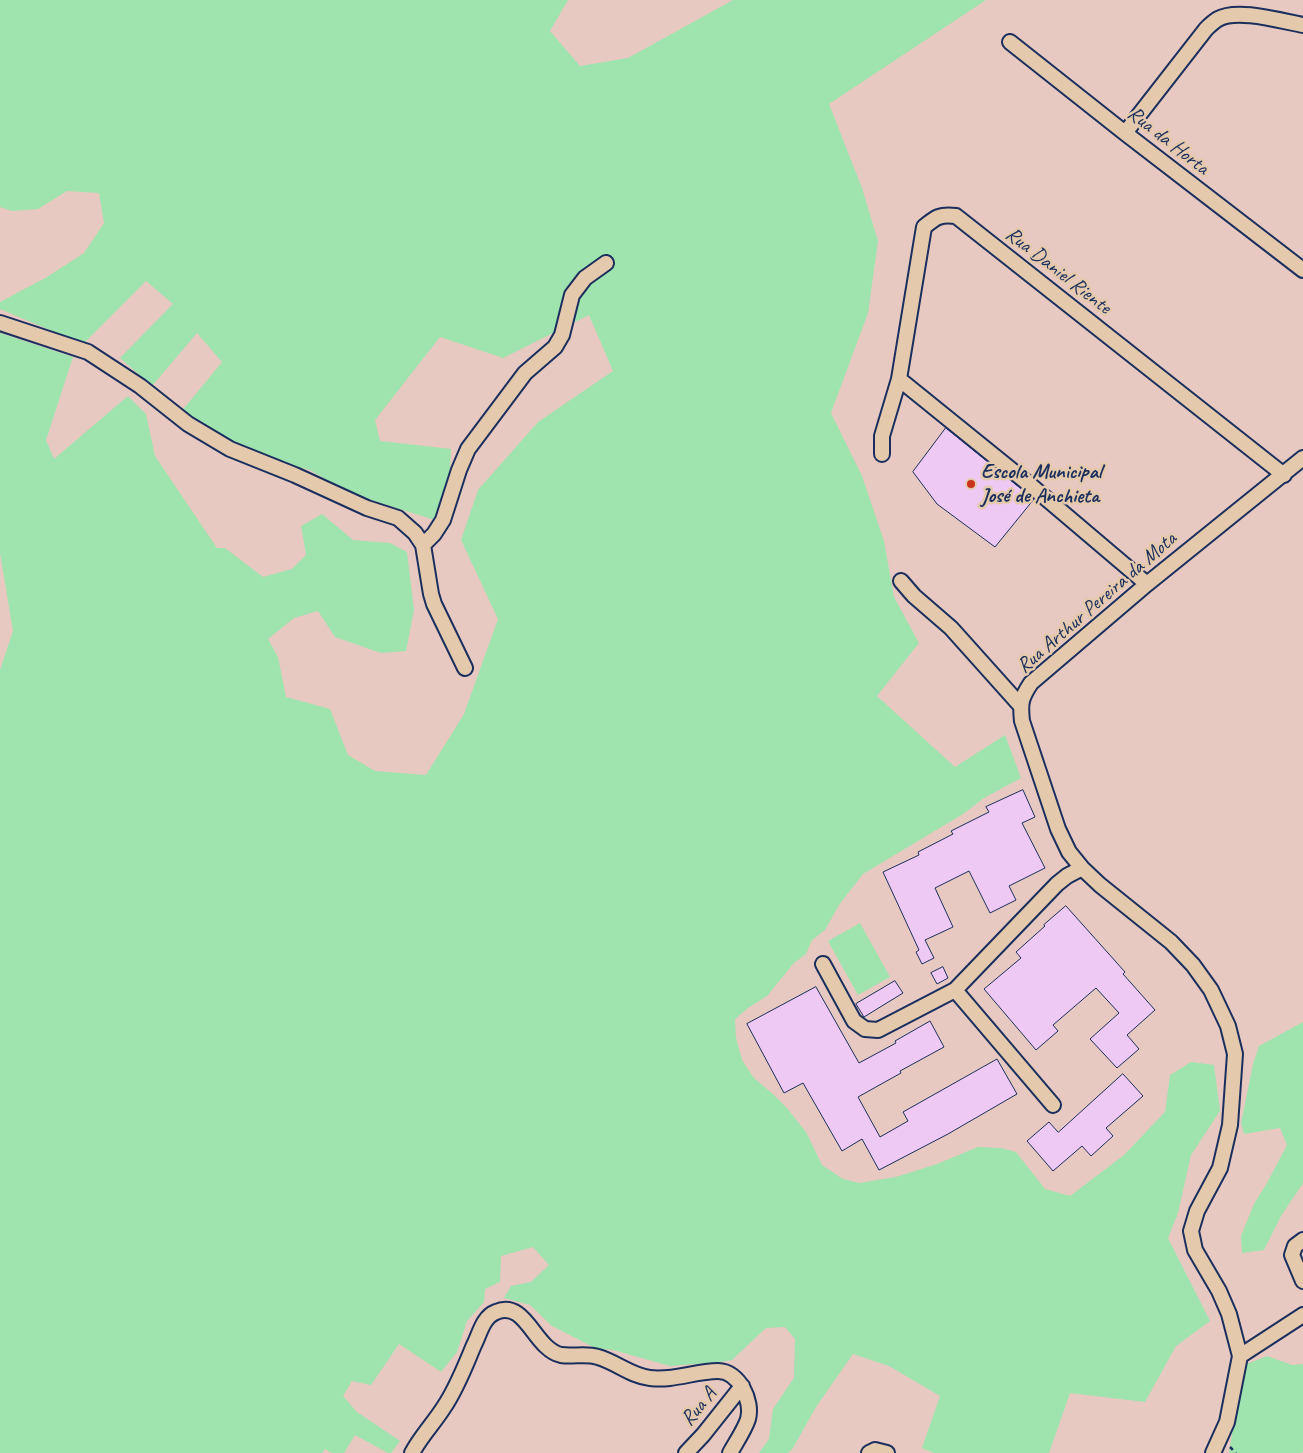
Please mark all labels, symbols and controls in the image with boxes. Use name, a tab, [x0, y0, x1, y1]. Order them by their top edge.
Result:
street label: Rua da Horta	[1122, 101, 1214, 181]
street label: Rua Daniel Riente	[1000, 222, 1116, 320]
place label: Escola Municipal José de Anchieta	[981, 459, 1101, 509]
marker: Escola Municipal José de Anchieta	[965, 478, 977, 490]
street label: Rua Arthur Pereira da Mota	[1012, 527, 1182, 679]
street label: Rua A	[676, 1383, 722, 1431]

